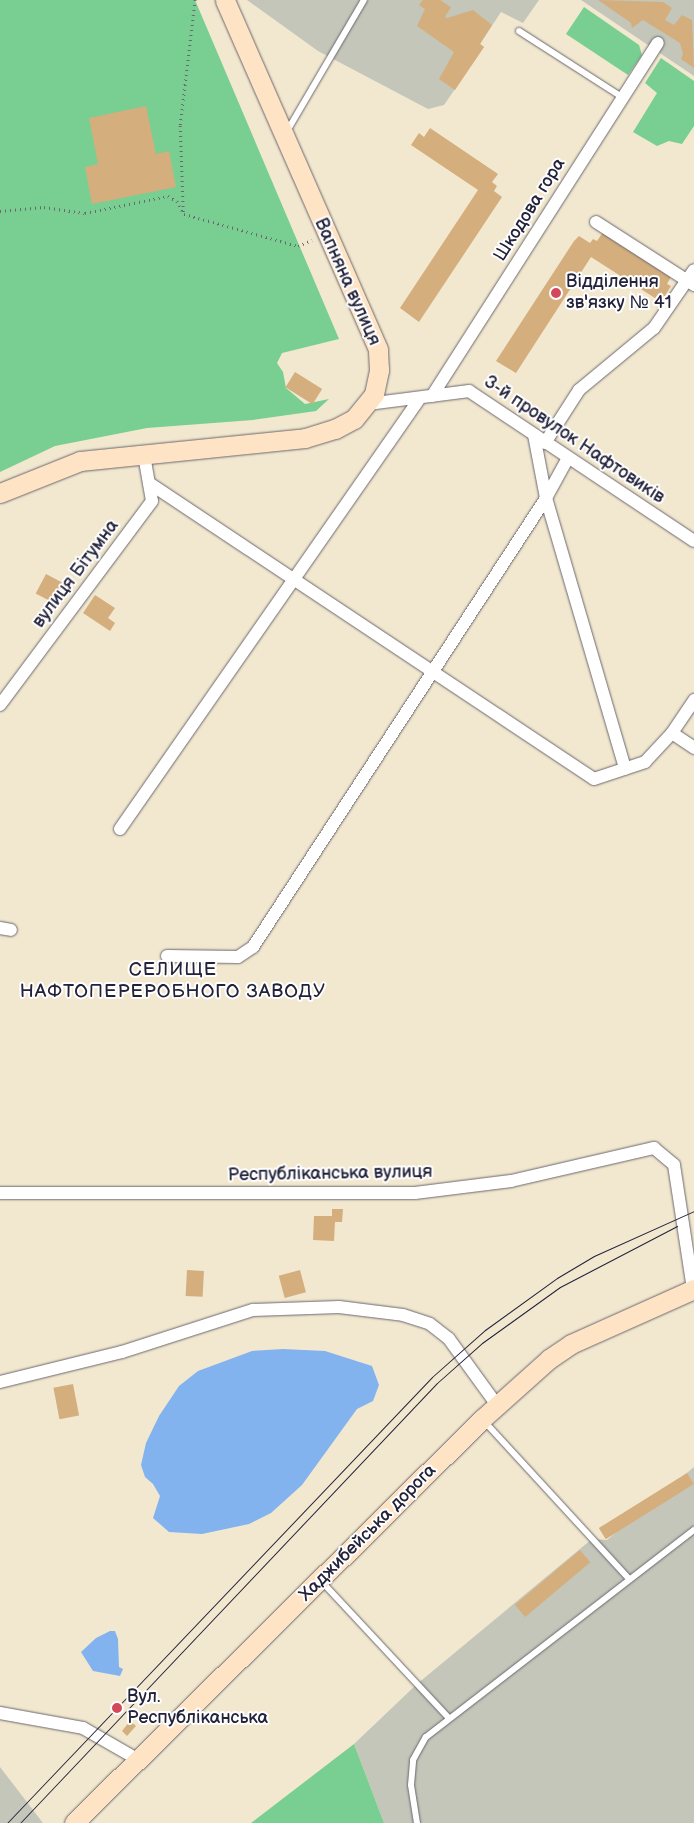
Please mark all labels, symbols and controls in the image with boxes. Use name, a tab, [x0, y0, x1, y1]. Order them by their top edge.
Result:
street label: Шкодова гора	[490, 154, 570, 266]
street label: Вапняна вулиця	[309, 215, 385, 349]
place label: Відділення зв'язку № 41	[566, 272, 672, 314]
marker: Відділення зв'язку № 41	[550, 287, 562, 299]
street label: 3-й провулок Нафтовиків	[479, 371, 669, 509]
street label: вулиця Бітумна	[28, 516, 124, 632]
district label: СЕЛИЩЕ НАФТОПЕРЕРОБНОГО ЗАВОДУ	[17, 959, 329, 1003]
street label: Республіканська вулиця	[227, 1161, 433, 1187]
street label: Хаджибейська дорога	[295, 1460, 441, 1606]
place label: Вул. Республіканська	[127, 1687, 268, 1730]
marker: Вул. Республіканська	[111, 1702, 123, 1714]

